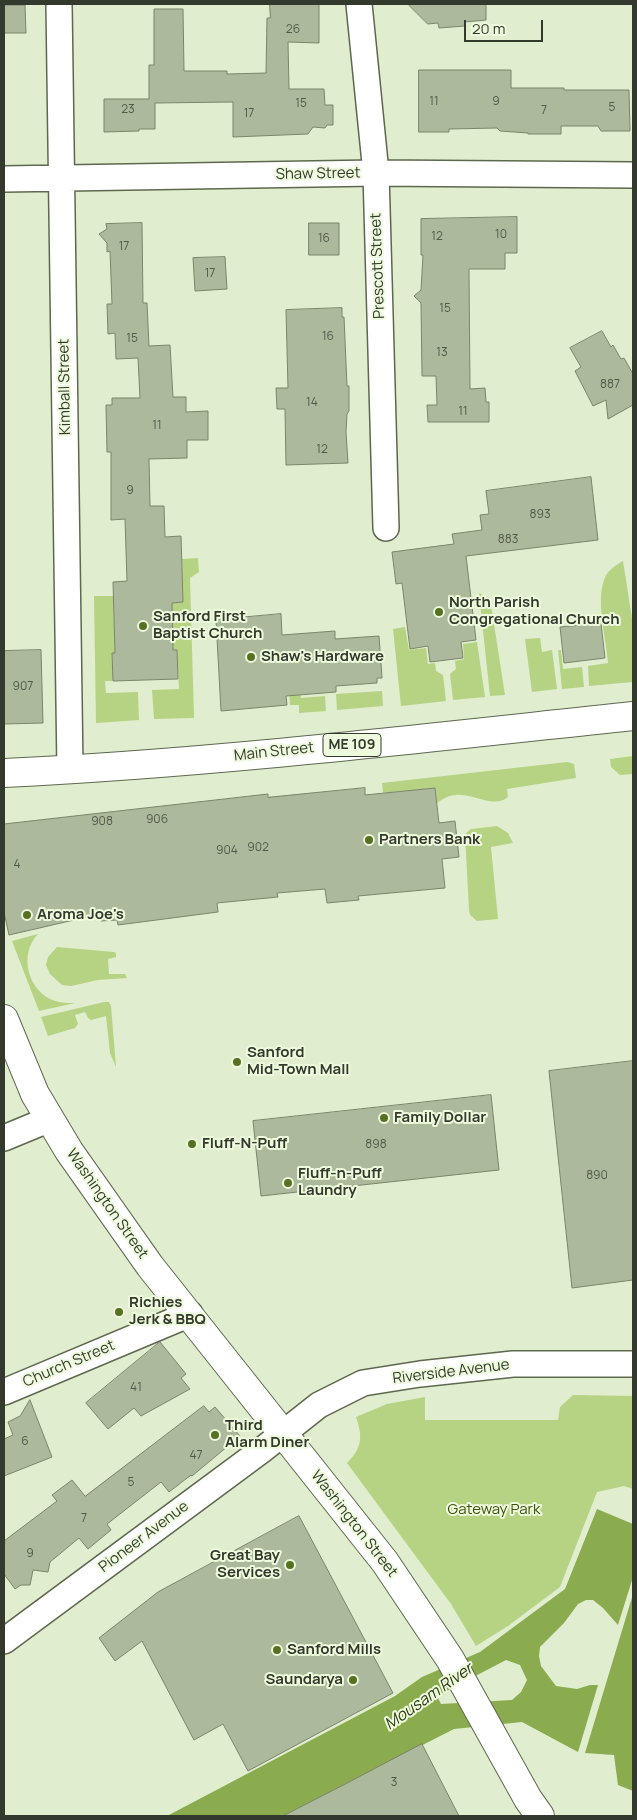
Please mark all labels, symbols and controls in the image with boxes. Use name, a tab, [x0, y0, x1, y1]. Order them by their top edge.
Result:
scale bar	[467, 10, 546, 42]
text: 20 m	[472, 18, 505, 39]
house number: 26	[286, 23, 300, 37]
house number: 11	[429, 95, 439, 109]
house number: 9	[492, 95, 500, 109]
house number: 15	[295, 97, 307, 111]
house number: 5	[609, 101, 615, 115]
house number: 23	[121, 103, 135, 117]
house number: 7	[541, 104, 547, 118]
house number: 17	[244, 107, 254, 121]
street label: Shaw Street	[275, 164, 361, 184]
street label: Prescott Street	[367, 213, 389, 319]
house number: 10	[495, 228, 507, 242]
house number: 12	[431, 230, 443, 244]
house number: 16	[318, 232, 330, 246]
house number: 17	[119, 240, 129, 254]
house number: 17	[205, 267, 215, 281]
house number: 15	[439, 302, 451, 316]
house number: 16	[322, 330, 334, 344]
house number: 15	[126, 332, 138, 346]
street label: Kimball Street	[55, 339, 75, 435]
house number: 13	[436, 346, 448, 360]
house number: 887	[600, 378, 620, 392]
house number: 14	[306, 396, 318, 410]
house number: 11	[458, 405, 468, 419]
house number: 11	[152, 419, 162, 433]
house number: 12	[316, 443, 328, 457]
house number: 9	[126, 484, 134, 498]
house number: 893	[529, 508, 551, 522]
house number: 883	[498, 533, 518, 547]
place label: North Parish Congregational Church	[449, 594, 620, 629]
marker: North Parish Congregational Church	[433, 606, 445, 618]
place label: Sanford First Baptist Church	[153, 608, 262, 643]
marker: Sanford First Baptist Church	[137, 620, 149, 632]
place label: Shaw's Hardware	[261, 648, 384, 666]
marker: Shaw's Hardware	[245, 651, 257, 663]
house number: 907	[13, 680, 33, 694]
road number: ME 109	[323, 734, 381, 756]
street label: Main Street	[233, 739, 315, 765]
house number: 906	[146, 813, 168, 827]
house number: 908	[91, 815, 113, 829]
place label: Partners Bank	[379, 831, 480, 849]
marker: Partners Bank	[363, 834, 375, 846]
house number: 902	[247, 841, 269, 855]
house number: 904	[216, 844, 238, 858]
house number: 4	[13, 858, 21, 872]
place label: Aroma Joe's	[37, 906, 124, 924]
marker: Aroma Joe's	[21, 909, 33, 921]
place label: Sanford Mid-Town Mall	[247, 1044, 350, 1079]
marker: Sanford Mid-Town Mall	[231, 1056, 243, 1068]
place label: Family Dollar	[394, 1109, 486, 1127]
marker: Family Dollar	[378, 1112, 390, 1124]
place label: Fluff-N-Puff	[202, 1135, 287, 1153]
marker: Fluff-N-Puff	[186, 1138, 198, 1150]
house number: 898	[365, 1138, 387, 1152]
street label: Washington Street	[62, 1145, 152, 1263]
place label: Fluff-n-Puff Laundry	[298, 1165, 382, 1200]
house number: 890	[586, 1169, 608, 1183]
marker: Fluff-n-Puff Laundry	[282, 1177, 294, 1189]
place label: Richies Jerk & BBQ	[129, 1294, 206, 1329]
marker: Richies Jerk & BBQ	[113, 1306, 125, 1318]
street label: Church Street	[20, 1337, 118, 1391]
street label: Riverside Avenue	[392, 1356, 510, 1388]
house number: 41	[130, 1381, 142, 1395]
place label: Third Alarm Diner	[225, 1417, 309, 1452]
marker: Third Alarm Diner	[209, 1429, 221, 1441]
house number: 6	[21, 1435, 29, 1449]
house number: 47	[189, 1449, 203, 1463]
street label: Washington Street	[307, 1467, 401, 1581]
house number: 5	[128, 1476, 134, 1490]
street label: Pioneer Avenue	[96, 1497, 192, 1577]
park label: Gateway Park	[448, 1501, 540, 1519]
house number: 7	[81, 1512, 87, 1526]
house number: 9	[26, 1547, 34, 1561]
place label: Great Bay Services	[210, 1547, 280, 1582]
marker: Great Bay Services	[284, 1559, 296, 1571]
place label: Sanford Mills	[287, 1641, 381, 1659]
marker: Sanford Mills	[271, 1644, 283, 1656]
water label: Mousam River	[381, 1660, 477, 1734]
place label: Saundarya	[265, 1671, 343, 1689]
marker: Saundarya	[347, 1674, 359, 1686]
house number: 3	[391, 1776, 397, 1790]

